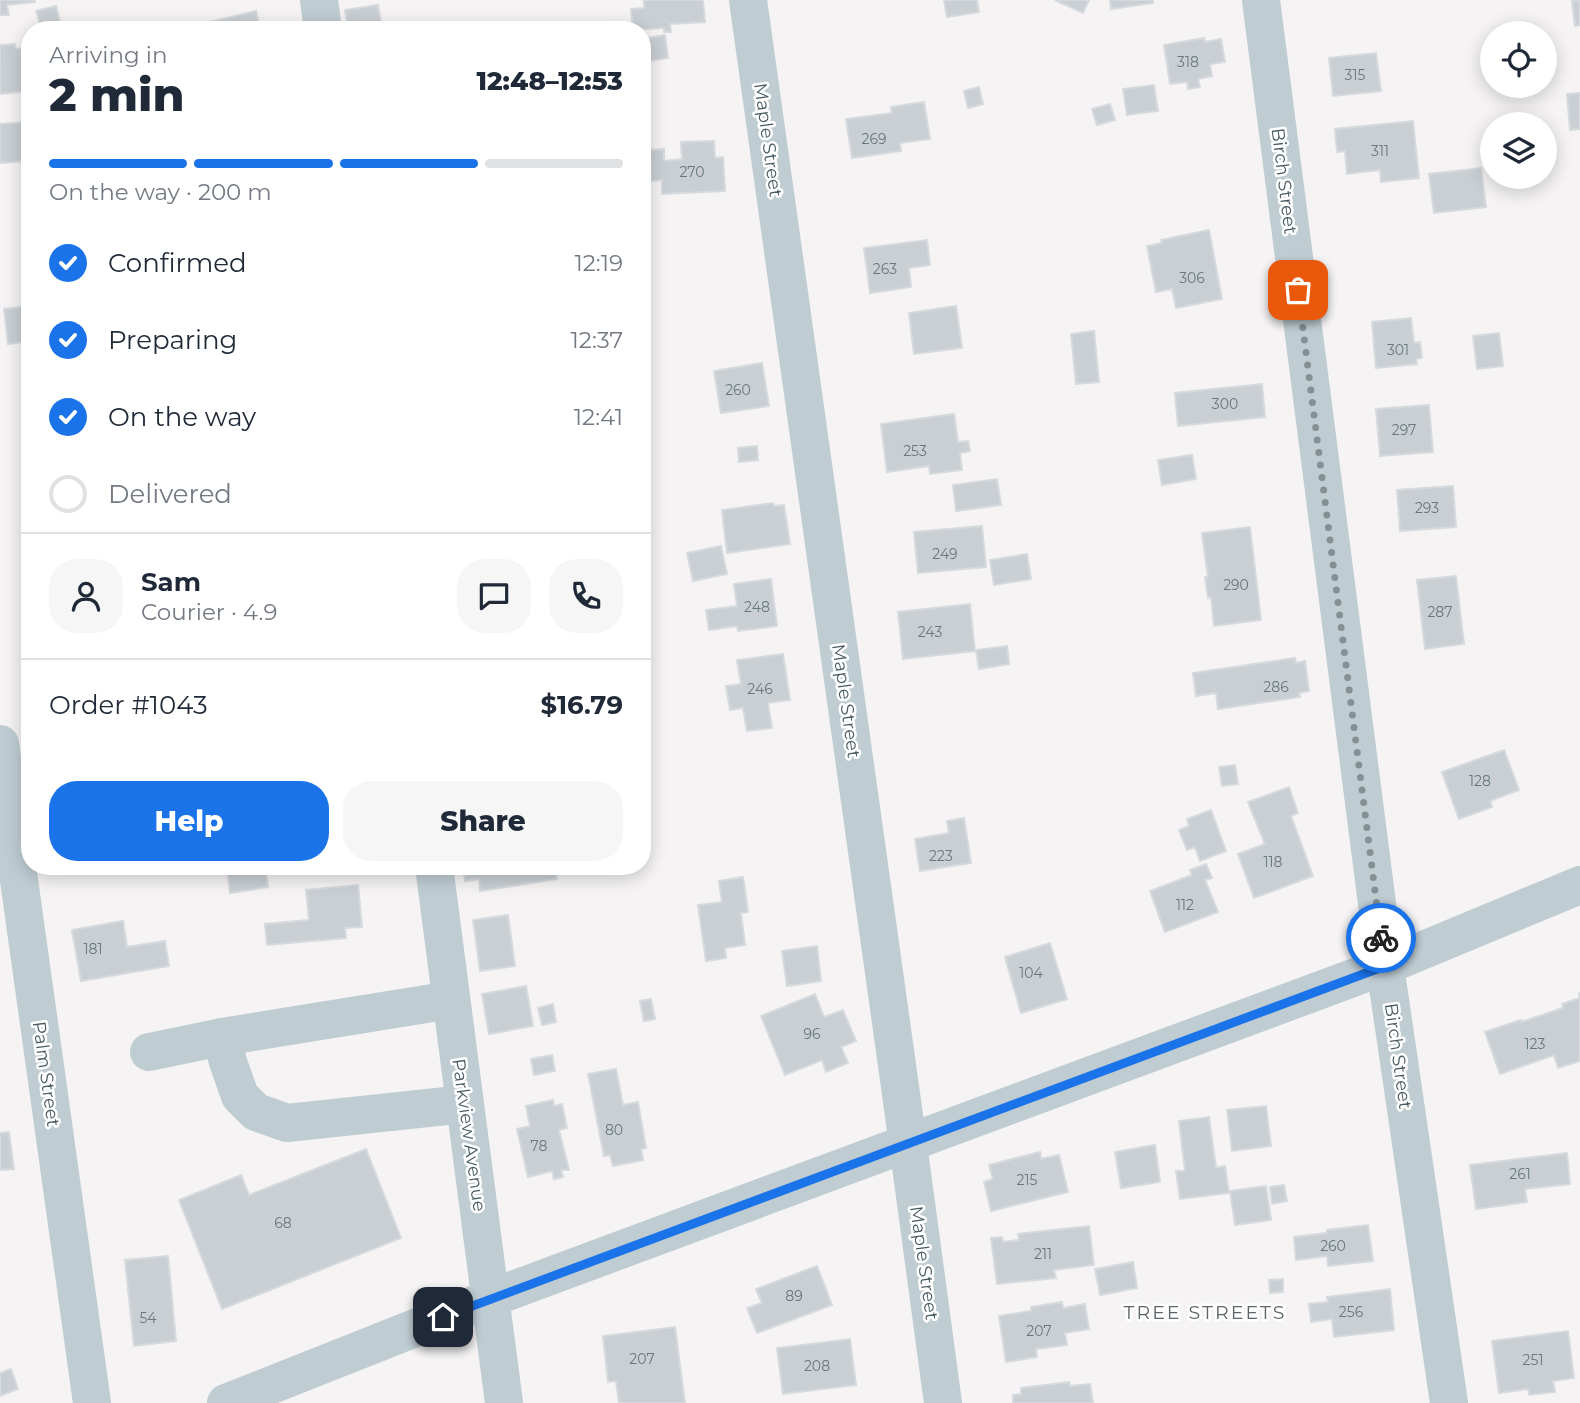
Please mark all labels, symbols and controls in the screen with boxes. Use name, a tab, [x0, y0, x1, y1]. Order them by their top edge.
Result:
map controls	[1480, 21, 1557, 189]
button: locate	[1480, 21, 1557, 98]
text: Arriving in	[49, 41, 168, 69]
house number: 318	[1177, 53, 1199, 71]
text: 12:48–12:53	[476, 65, 623, 97]
text: 2 min	[49, 66, 184, 123]
house number: 315	[1345, 66, 1366, 84]
street label: Maple Street	[749, 82, 787, 198]
button: layers	[1480, 112, 1557, 189]
street label: Birch Street	[1267, 127, 1301, 235]
house number: 269	[862, 130, 886, 148]
house number: 311	[1371, 142, 1389, 160]
house number: 270	[679, 163, 705, 181]
text: On the way · 200 m	[49, 178, 272, 206]
icon: check	[49, 244, 87, 282]
text: Confirmed	[108, 247, 247, 279]
text: 12:19	[574, 249, 623, 277]
house number: 263	[873, 260, 897, 278]
pin	[1268, 260, 1328, 320]
house number: 306	[1179, 269, 1205, 287]
icon: bag	[1279, 271, 1317, 309]
icon: check	[49, 321, 87, 359]
text: Preparing	[108, 324, 237, 356]
text: 12:37	[571, 326, 623, 354]
house number: 301	[1387, 341, 1409, 359]
house number: 260	[725, 381, 751, 399]
house number: 300	[1212, 395, 1238, 413]
icon: check	[49, 398, 87, 436]
text: On the way	[108, 401, 256, 433]
text: 12:41	[574, 403, 623, 431]
house number: 297	[1392, 421, 1416, 439]
house number: 253	[903, 442, 927, 460]
text: Delivered	[108, 478, 232, 510]
house number: 293	[1415, 499, 1439, 517]
house number: 249	[932, 545, 958, 563]
button: person	[49, 559, 123, 633]
button: chat	[457, 559, 531, 633]
button: phone	[549, 559, 623, 633]
text: Sam	[141, 566, 201, 598]
house number: 290	[1223, 576, 1249, 594]
text: Courier · 4.9	[141, 598, 277, 626]
house number: 248	[744, 598, 770, 616]
house number: 287	[1427, 603, 1453, 621]
house number: 243	[918, 623, 942, 641]
street label: Maple Street	[827, 643, 865, 759]
house number: 286	[1263, 678, 1289, 696]
house number: 246	[747, 680, 773, 698]
text: Order #1043	[49, 689, 208, 721]
text: $16.79	[541, 689, 623, 721]
house number: 128	[1469, 772, 1491, 790]
button: Help	[49, 781, 329, 861]
button: Share	[343, 781, 623, 861]
house number: 223	[929, 847, 953, 865]
house number: 118	[1263, 853, 1283, 871]
house number: 112	[1176, 896, 1194, 914]
courier	[1346, 903, 1416, 973]
icon: bike	[1362, 919, 1400, 957]
house number: 181	[83, 940, 103, 958]
house number: 104	[1019, 964, 1044, 982]
street label: Birch Street	[1380, 1002, 1416, 1110]
street label: Palm Street	[28, 1020, 64, 1128]
house number: 96	[803, 1025, 821, 1043]
house number: 123	[1525, 1035, 1546, 1053]
street label: Parkview Avenue	[447, 1057, 491, 1213]
house number: 80	[605, 1121, 623, 1139]
house number: 78	[531, 1137, 548, 1155]
house number: 261	[1509, 1165, 1531, 1183]
house number: 215	[1017, 1171, 1038, 1189]
street label: Maple Street	[905, 1205, 943, 1321]
house number: 68	[274, 1214, 292, 1232]
house number: 260	[1320, 1237, 1346, 1255]
house number: 211	[1034, 1245, 1052, 1263]
pin	[413, 1287, 473, 1347]
house number: 89	[785, 1287, 803, 1305]
icon: home	[424, 1298, 462, 1336]
district label: TREE STREETS	[1124, 1301, 1287, 1324]
house number: 256	[1339, 1303, 1364, 1321]
house number: 54	[139, 1309, 157, 1327]
house number: 207	[1026, 1322, 1052, 1340]
house number: 207	[629, 1350, 655, 1368]
house number: 251	[1523, 1351, 1543, 1369]
house number: 208	[804, 1357, 830, 1375]

